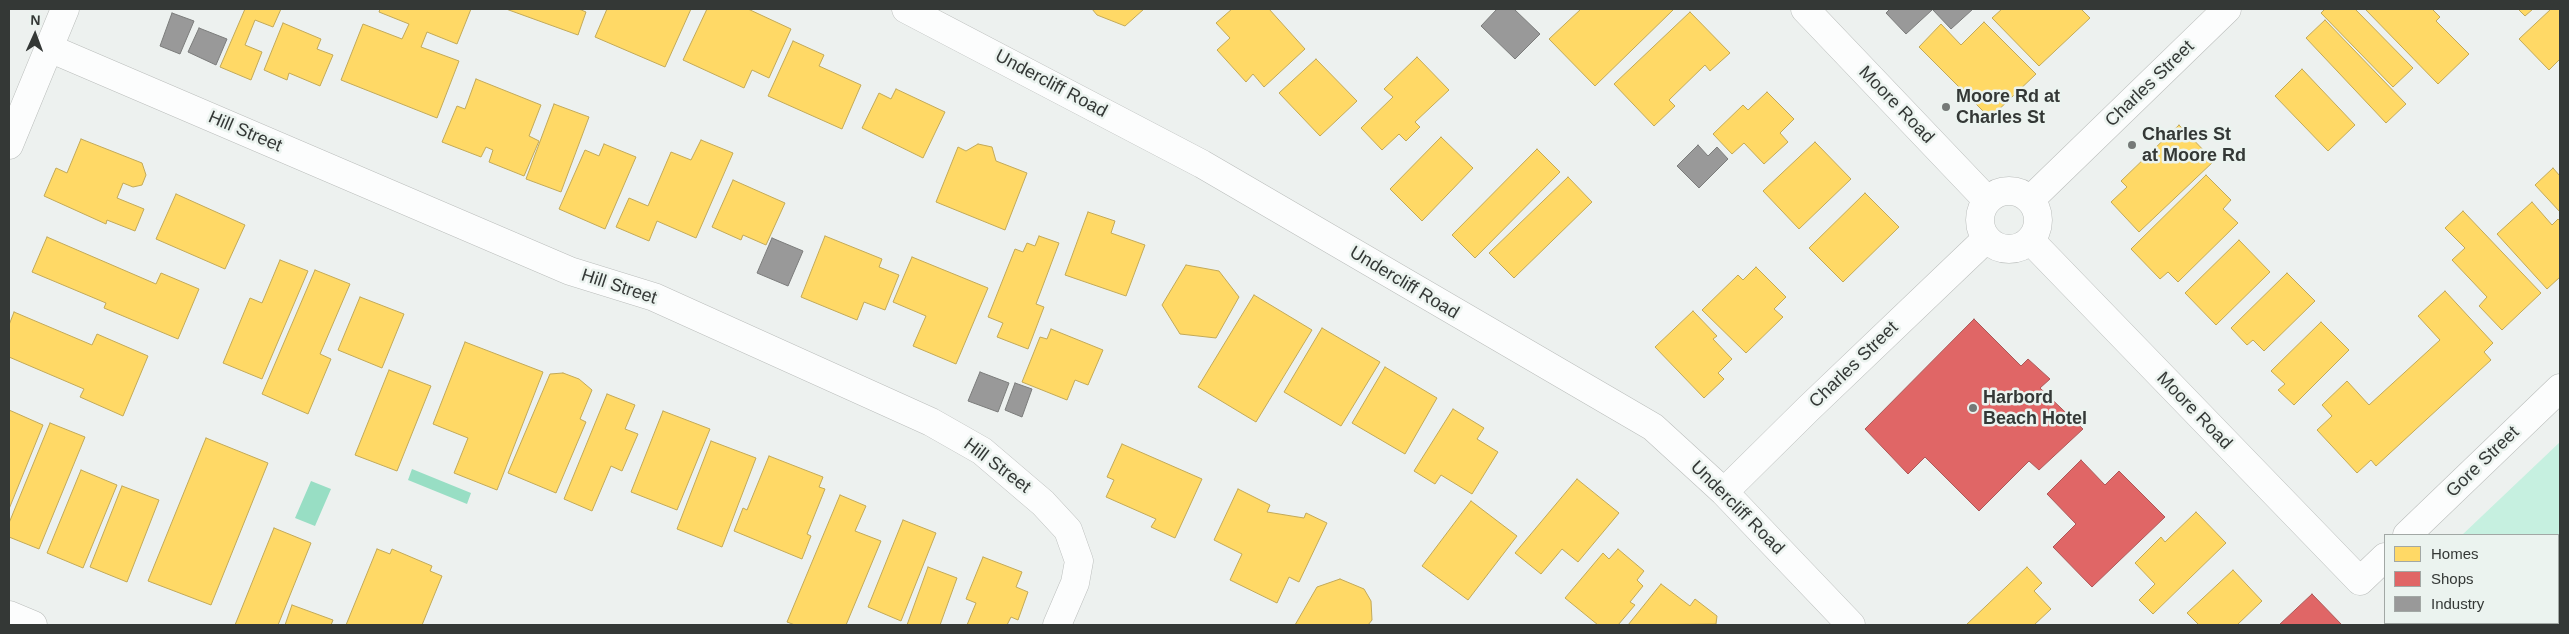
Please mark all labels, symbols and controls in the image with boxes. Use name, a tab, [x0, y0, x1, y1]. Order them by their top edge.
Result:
north arrow	[10, 10, 60, 60]
text: N	[30, 12, 41, 28]
street label: Charles Street	[2101, 36, 2199, 132]
street label: Undercliff Road	[991, 45, 1111, 123]
street label: Moore Road	[1854, 62, 1938, 148]
place label: Moore Rd at Charles St	[1956, 86, 2060, 128]
marker: Moore Rd at Charles St	[1940, 101, 1952, 113]
street label: Hill Street	[205, 107, 285, 157]
place label: Charles St at Moore Rd	[2142, 124, 2246, 166]
marker: Charles St at Moore Rd	[2126, 139, 2138, 151]
street label: Undercliff Road	[1345, 242, 1463, 324]
street label: Hill Street	[579, 265, 659, 309]
street label: Charles Street	[1805, 317, 1903, 413]
street label: Moore Road	[2152, 368, 2236, 454]
place label: Harbord Beach Hotel	[1983, 387, 2087, 429]
marker: Harbord Beach Hotel	[1967, 402, 1979, 414]
street label: Gore Street	[2442, 422, 2524, 502]
street label: Hill Street	[959, 434, 1035, 498]
street label: Undercliff Road	[1686, 457, 1788, 559]
legend	[2384, 534, 2559, 624]
text: Homes	[2431, 545, 2479, 562]
text: Shops	[2431, 570, 2474, 587]
text: Industry	[2431, 595, 2484, 612]

